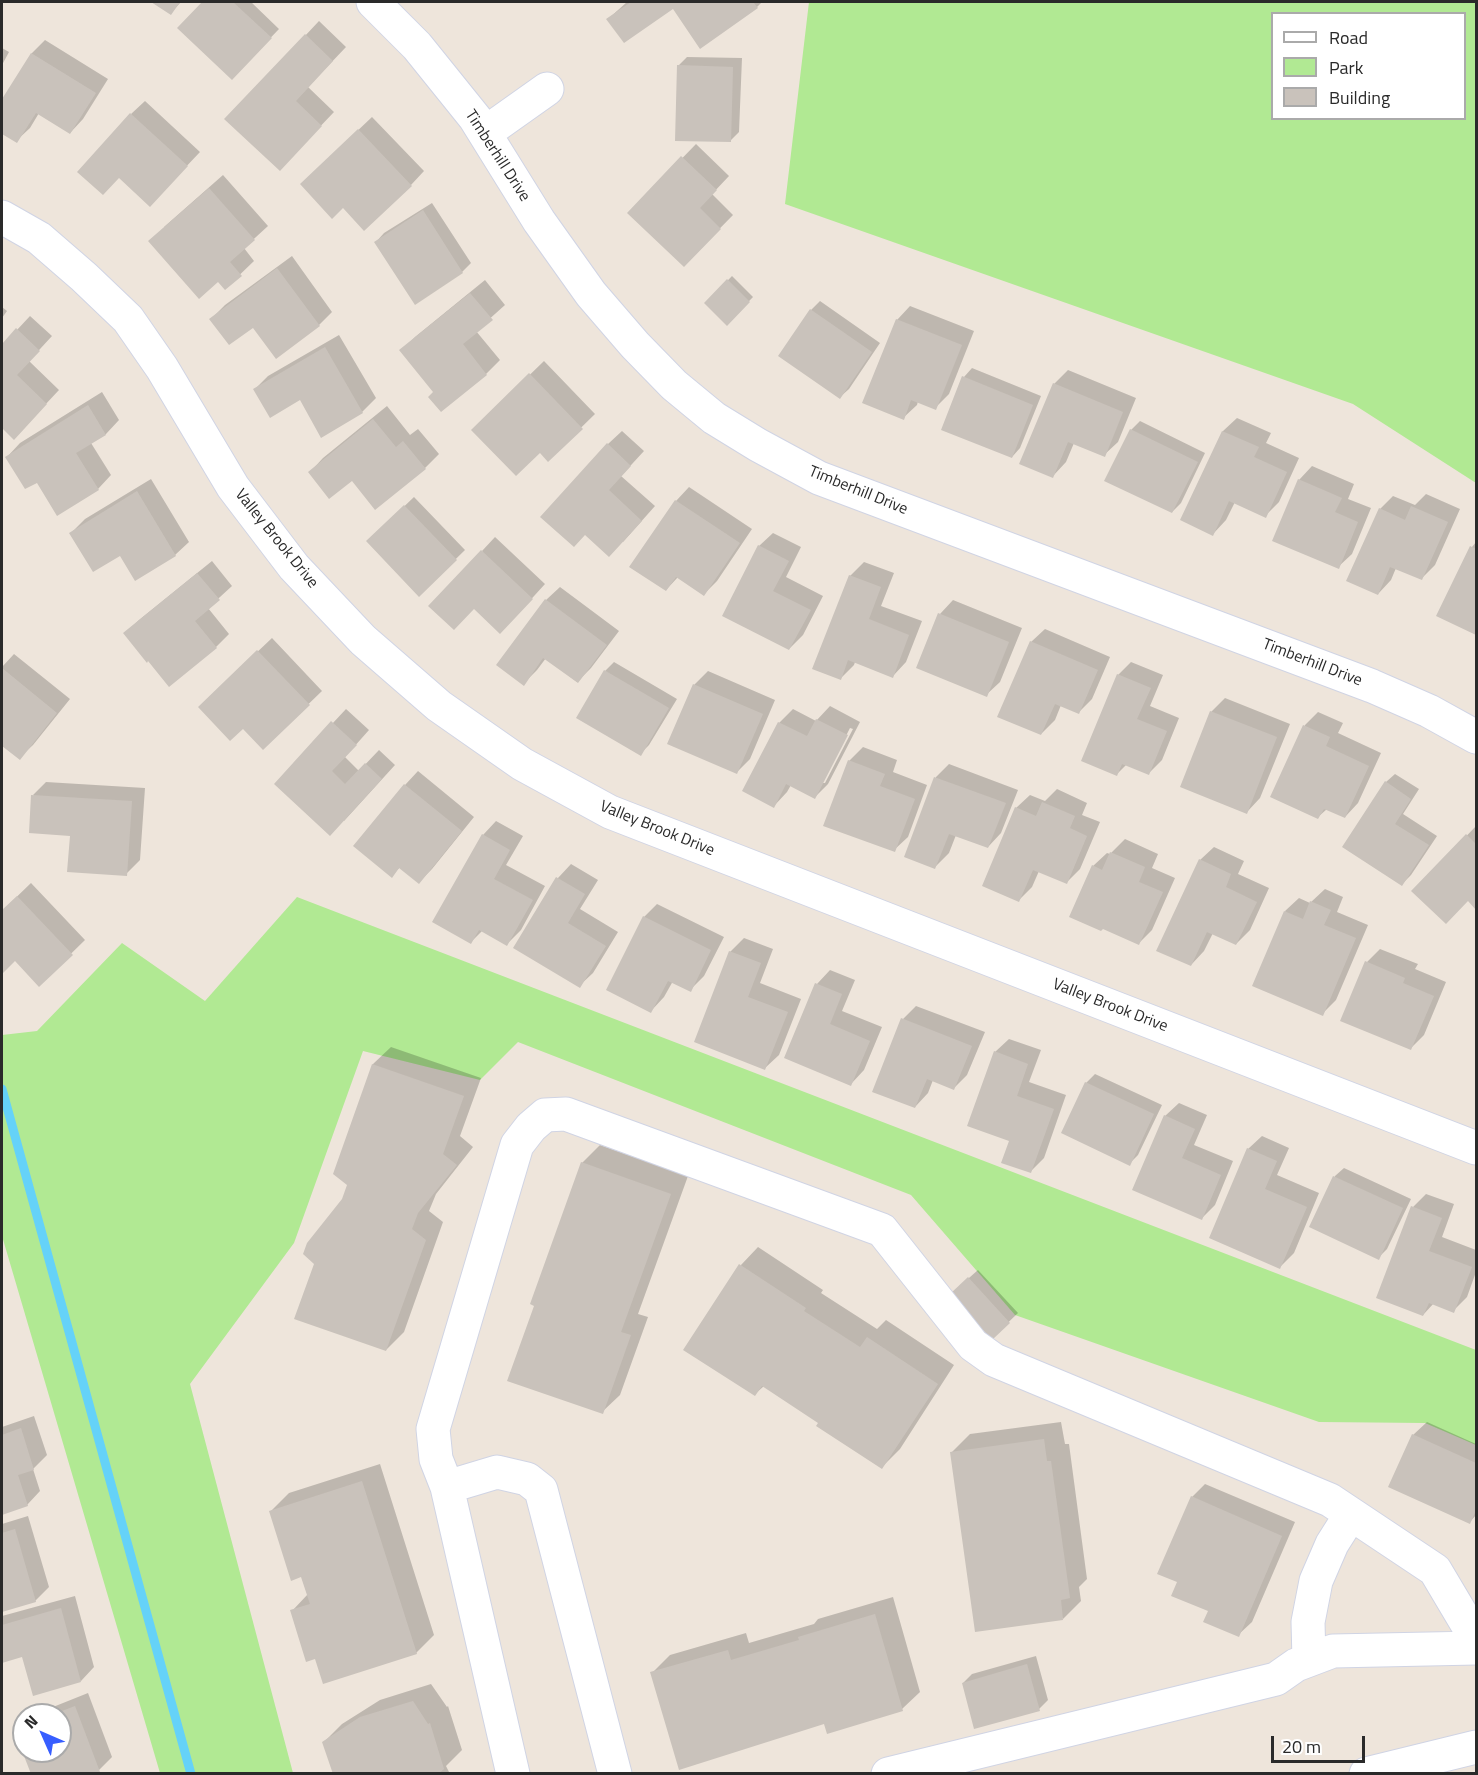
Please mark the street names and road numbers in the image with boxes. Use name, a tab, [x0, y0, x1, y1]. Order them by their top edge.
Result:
street label: Timberhill Drive	[460, 107, 534, 205]
street label: Timberhill Drive	[806, 462, 910, 520]
street label: Valley Brook Drive	[230, 486, 322, 592]
street label: Timberhill Drive	[1259, 635, 1365, 691]
street label: Valley Brook Drive	[597, 797, 717, 861]
street label: Valley Brook Drive	[1050, 975, 1170, 1037]

